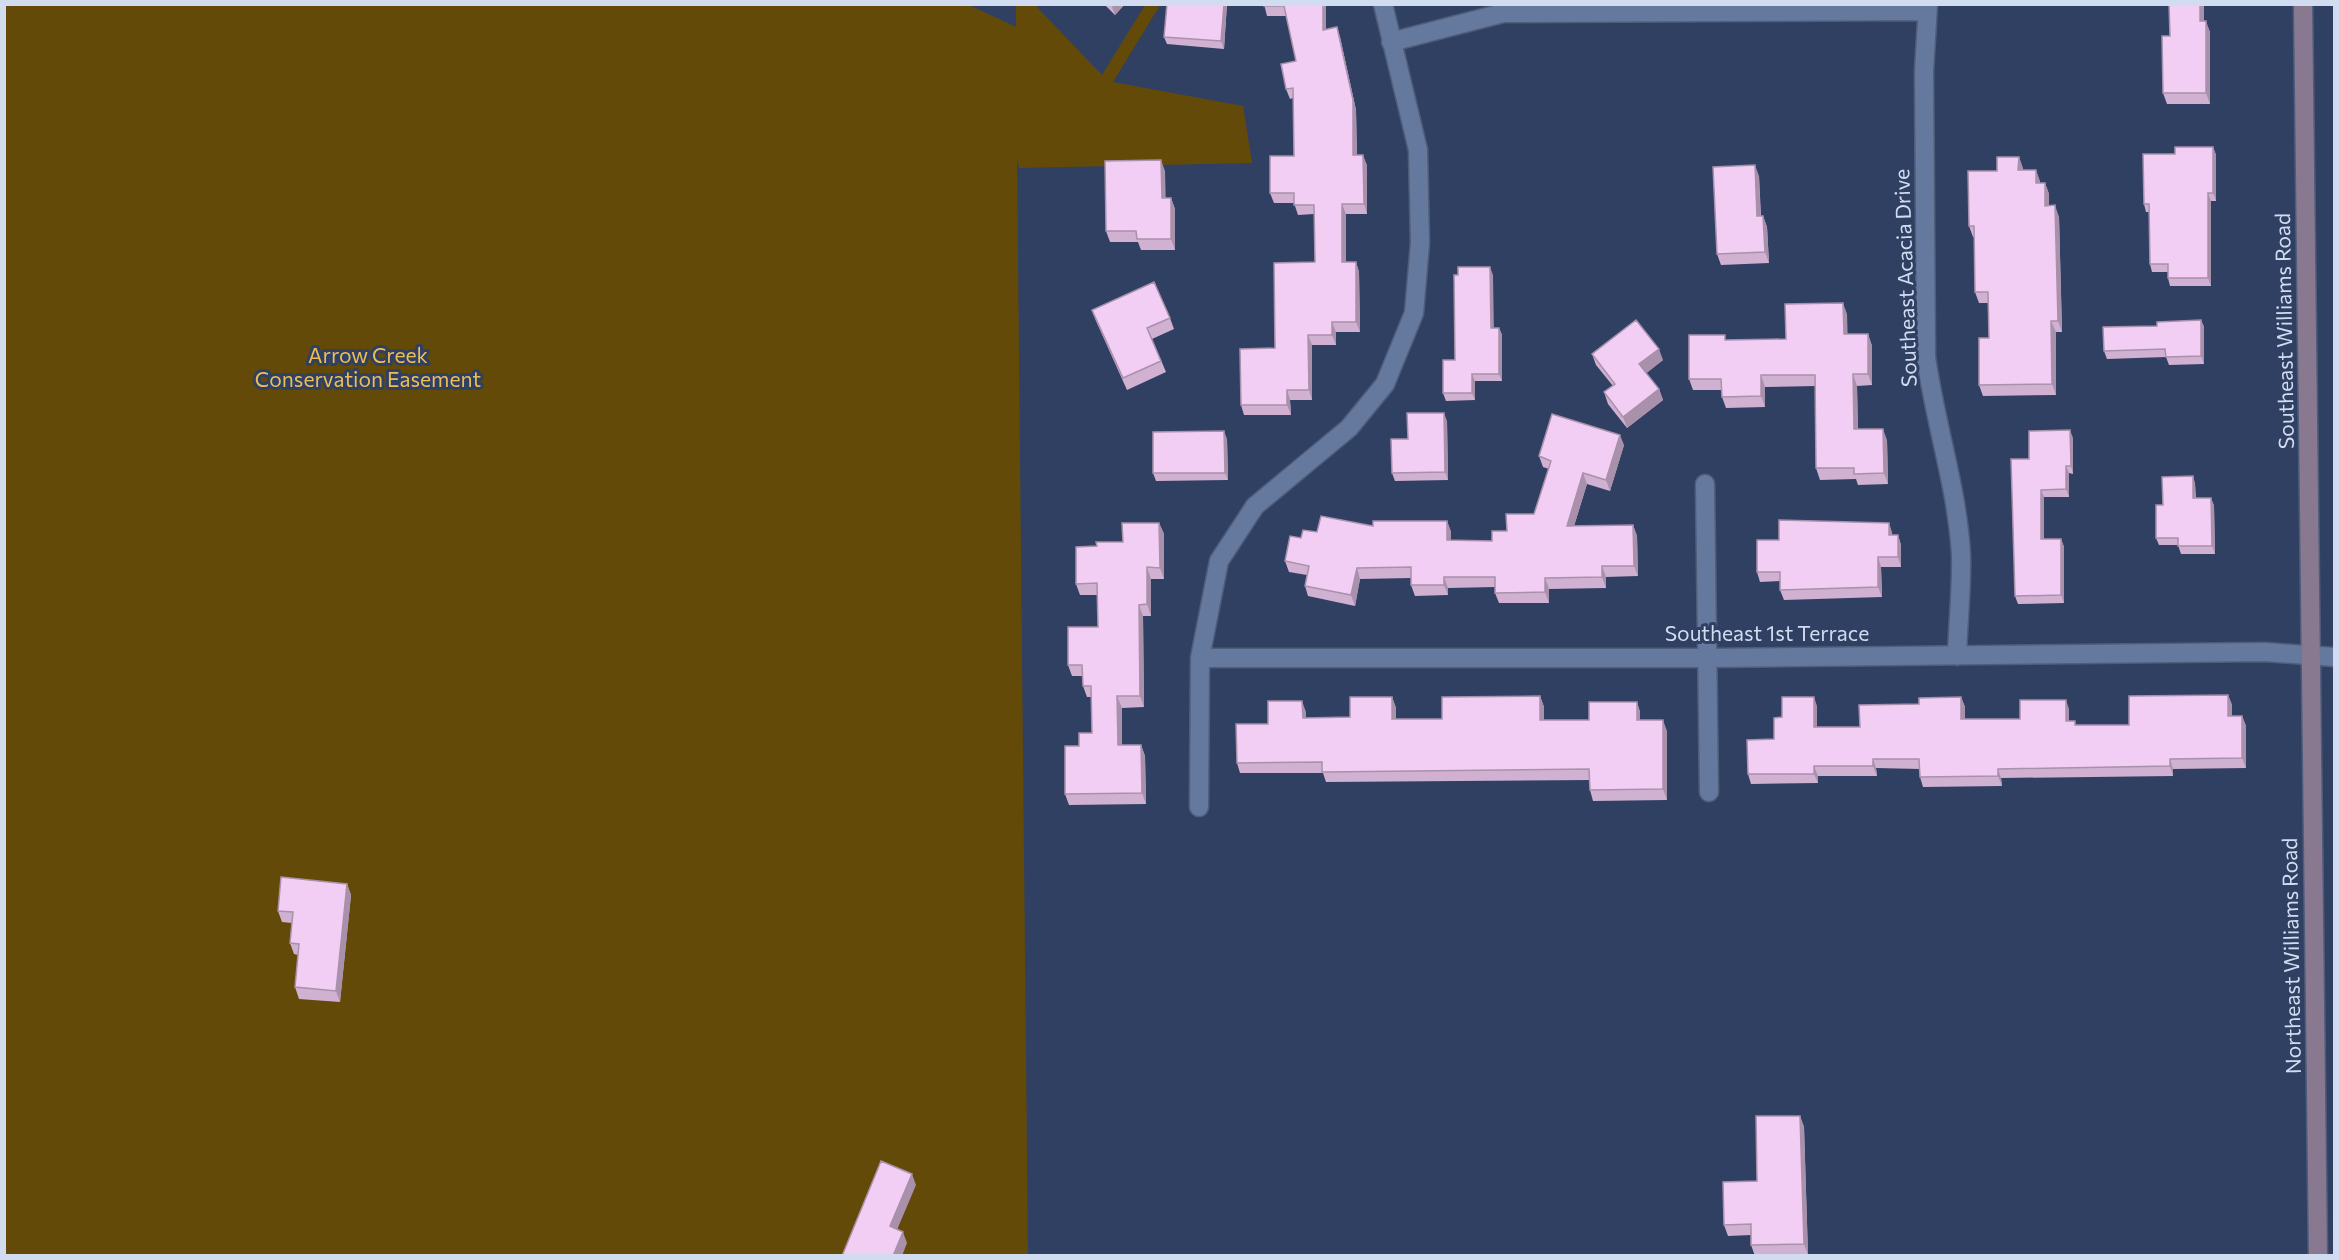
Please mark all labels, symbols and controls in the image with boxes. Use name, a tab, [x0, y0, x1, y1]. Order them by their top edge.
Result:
street label: Southeast Acacia Drive	[1888, 169, 1921, 388]
street label: Southeast Williams Road	[2269, 213, 2298, 449]
park label: Arrow Creek Conservation Easement	[255, 342, 481, 391]
street label: Southeast 1st Terrace	[1665, 620, 1869, 645]
street label: Northeast Williams Road	[2276, 838, 2305, 1074]

